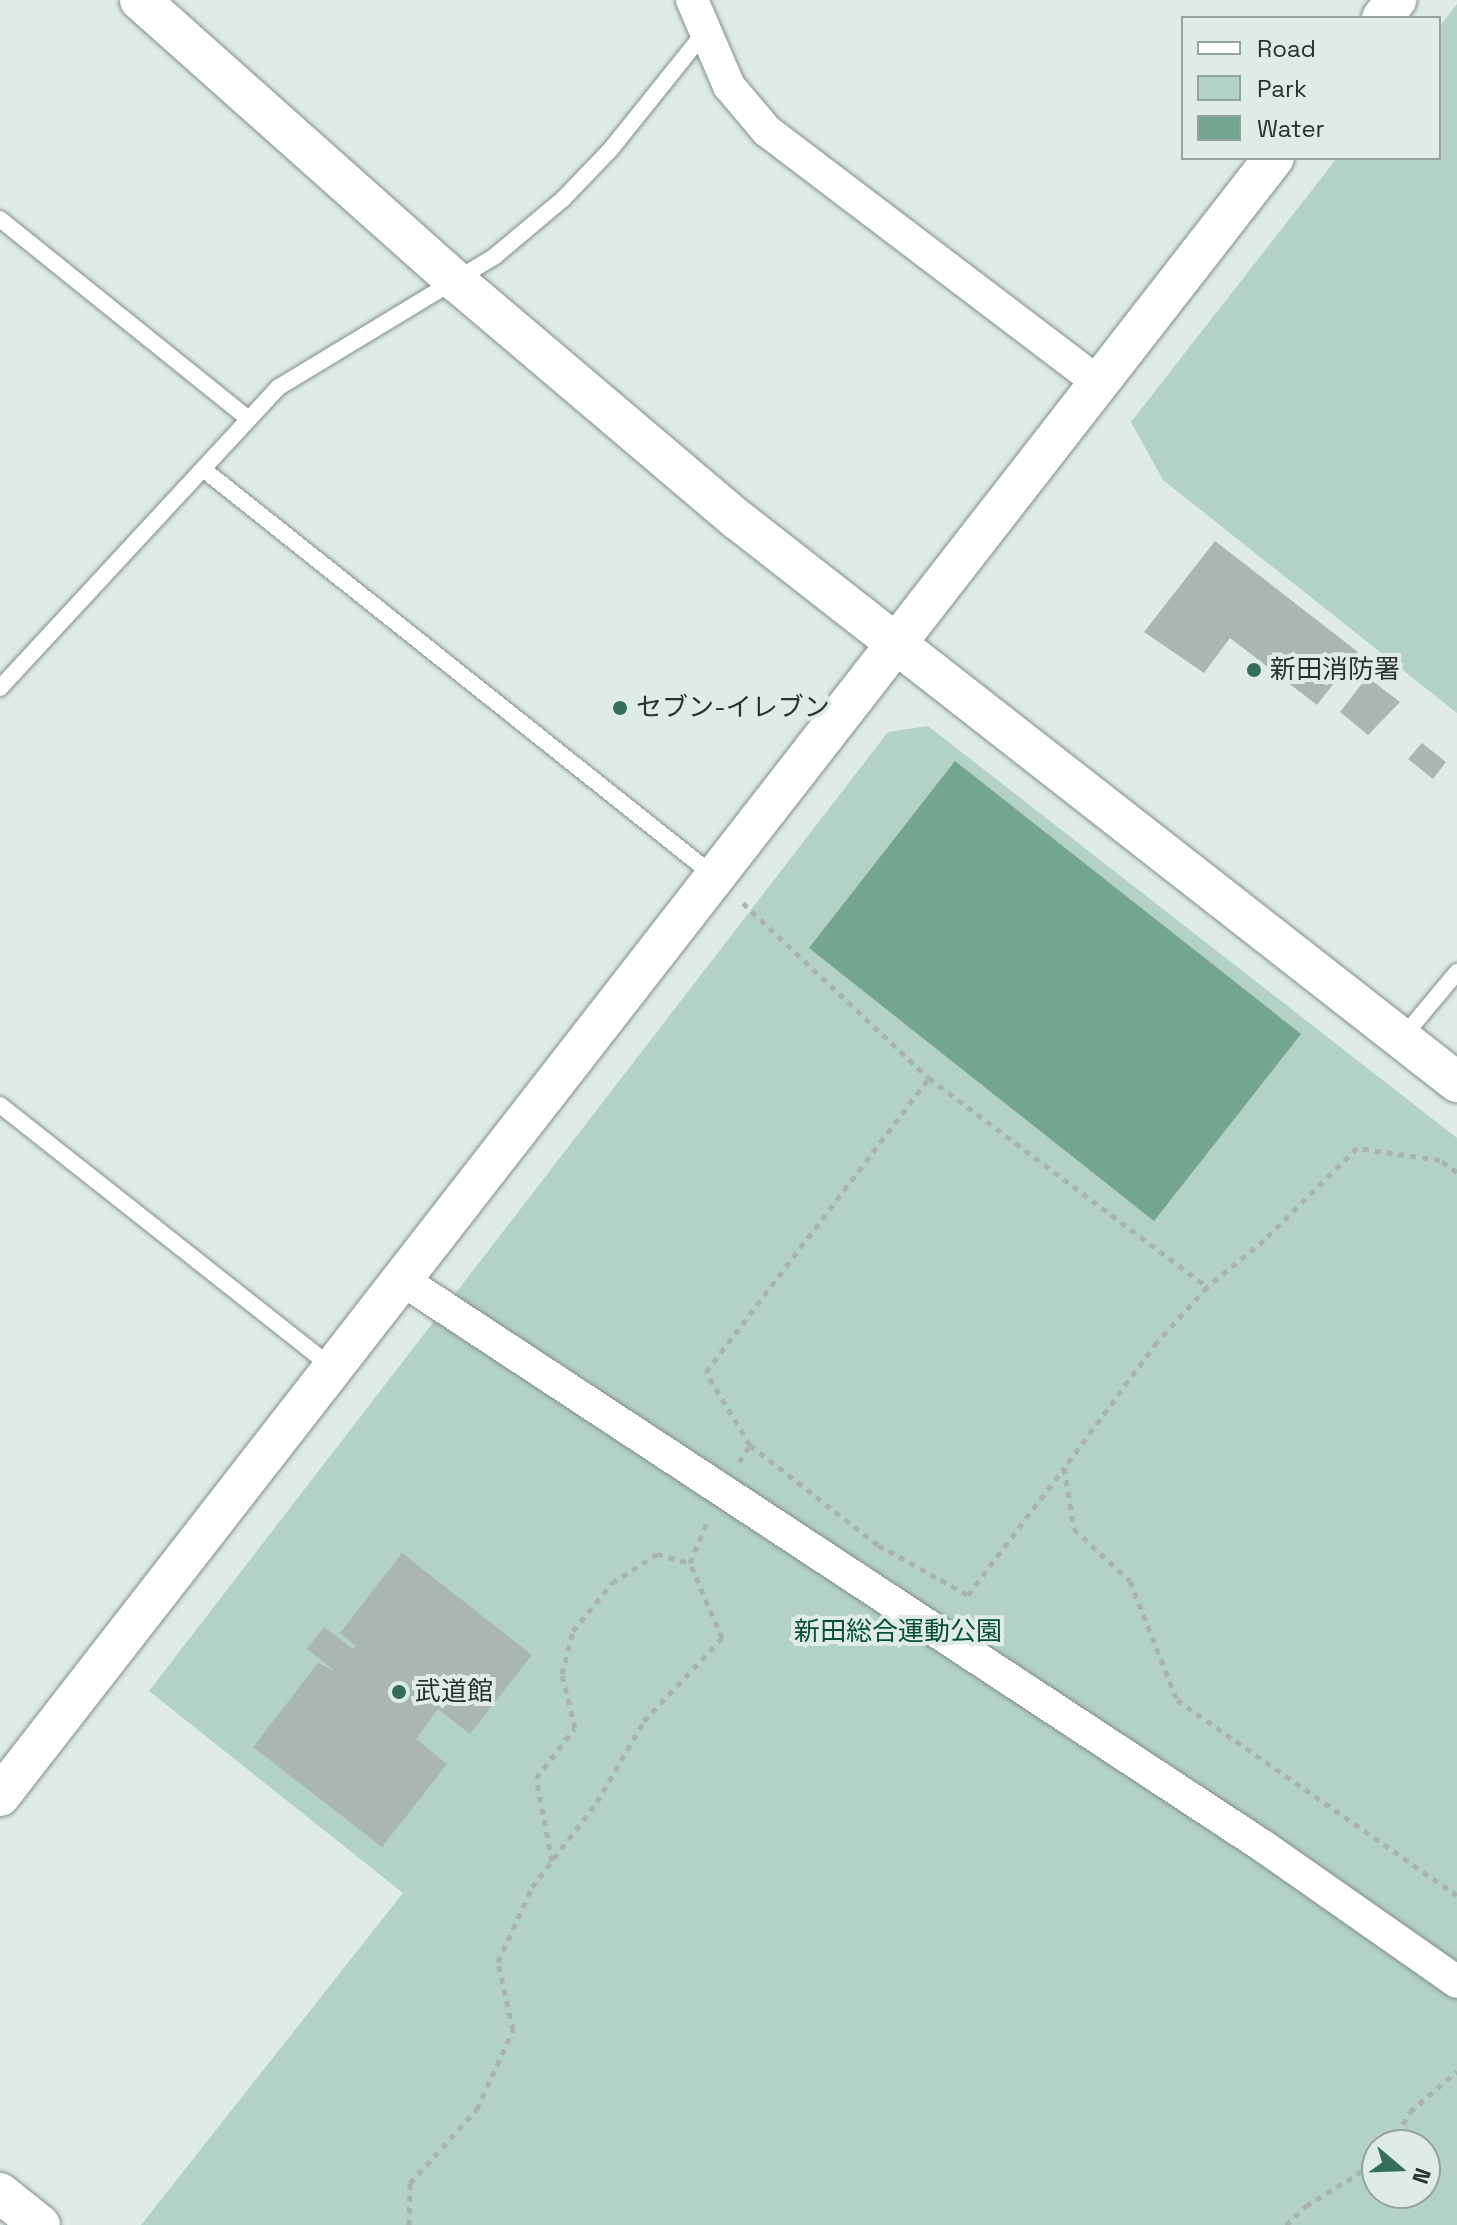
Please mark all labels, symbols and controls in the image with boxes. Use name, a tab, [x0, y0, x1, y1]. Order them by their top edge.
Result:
legend	[1181, 16, 1441, 160]
text: Road	[1257, 33, 1316, 64]
text: Park	[1257, 73, 1307, 104]
text: Water	[1257, 113, 1325, 144]
place label: 新田消防署	[1270, 654, 1400, 686]
marker: 新田消防署	[1245, 661, 1263, 679]
place label: セブン-イレブン	[636, 692, 830, 724]
marker: セブン-イレブン	[611, 699, 629, 717]
park label: 新田総合運動公園	[794, 1616, 1002, 1648]
place label: 武道館	[415, 1676, 493, 1708]
marker: 武道館	[390, 1683, 408, 1701]
north arrow	[1361, 2129, 1441, 2209]
text: N	[1406, 2165, 1437, 2188]

